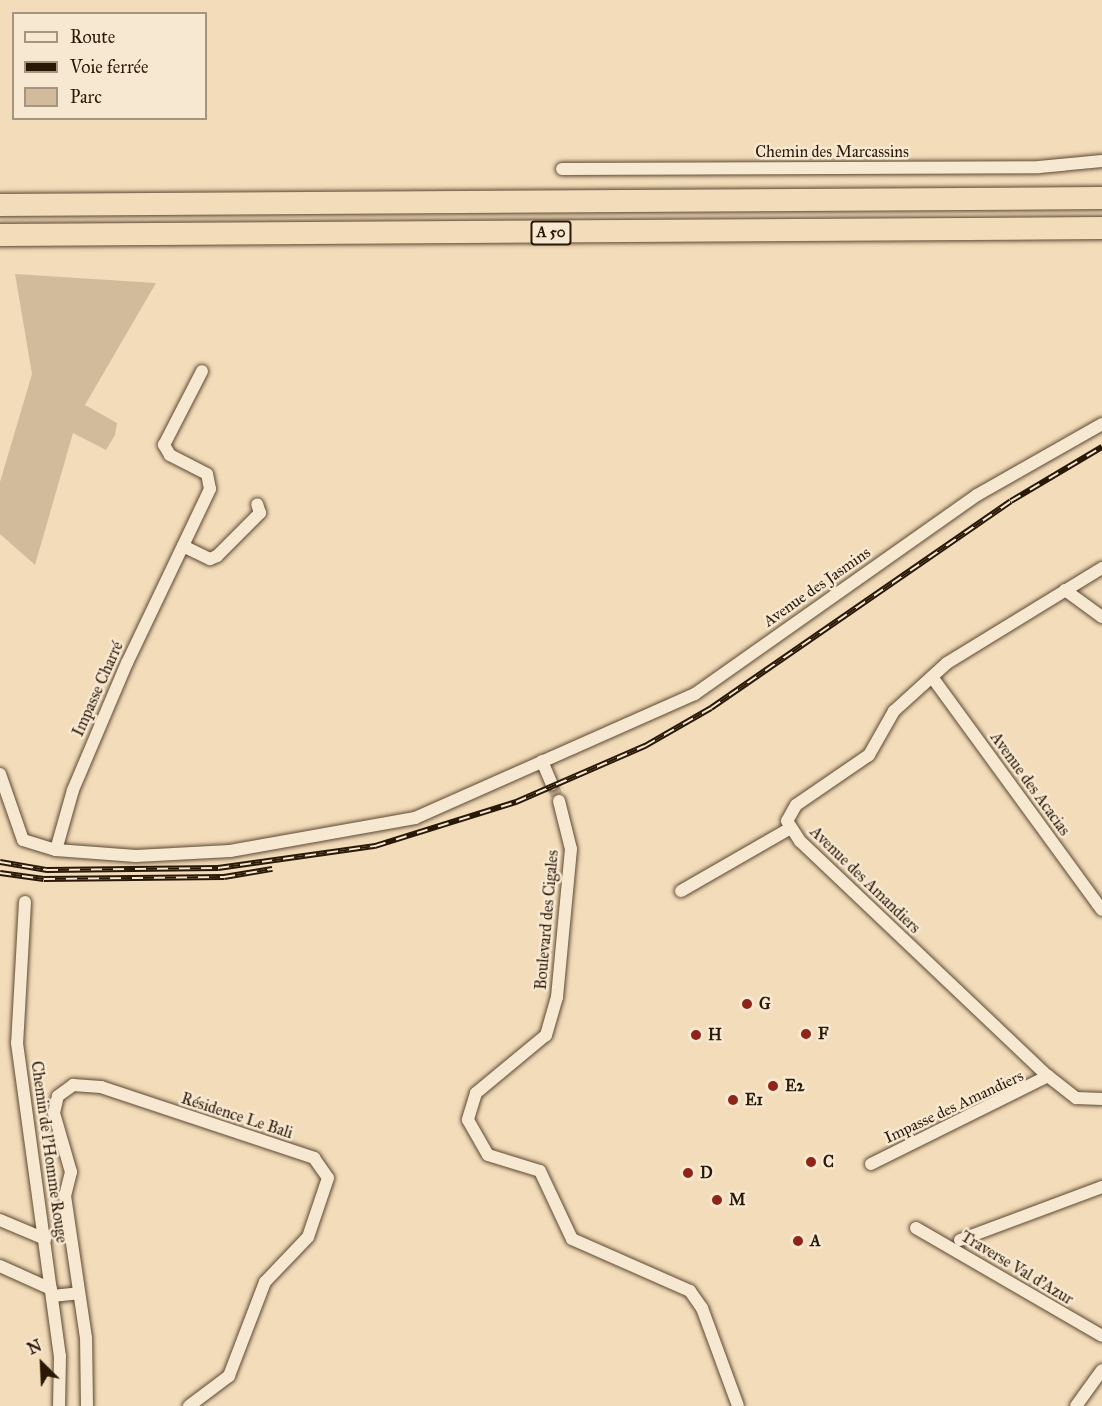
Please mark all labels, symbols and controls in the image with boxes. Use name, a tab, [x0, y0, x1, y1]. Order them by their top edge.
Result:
legend	[12, 12, 207, 120]
text: Route	[70, 26, 115, 48]
text: Voie ferrée	[70, 56, 149, 78]
text: Parc	[70, 86, 102, 108]
street label: Chemin des Marcassins	[755, 142, 909, 162]
road number: A 50	[530, 221, 572, 245]
street label: Avenue des Jasmins	[760, 543, 874, 631]
street label: Impasse Charré	[68, 639, 128, 739]
street label: Avenue des Acacias	[986, 728, 1074, 840]
street label: Avenue des Amandiers	[806, 822, 924, 938]
street label: Boulevard des Cigales	[531, 849, 563, 991]
place label: G	[759, 994, 771, 1014]
marker: G	[740, 997, 754, 1011]
place label: F	[818, 1024, 828, 1044]
place label: H	[708, 1025, 722, 1045]
marker: F	[799, 1027, 813, 1041]
marker: H	[689, 1028, 703, 1042]
street label: Chemin de l'Homme Rouge	[27, 1060, 71, 1244]
street label: Impasse des Amandiers	[881, 1066, 1027, 1148]
place label: E2	[785, 1076, 804, 1096]
marker: E2	[766, 1079, 780, 1093]
street label: Résidence Le Bali	[179, 1089, 295, 1143]
place label: E1	[745, 1090, 763, 1110]
marker: E1	[726, 1093, 740, 1107]
place label: C	[823, 1152, 834, 1172]
marker: C	[804, 1155, 818, 1169]
place label: D	[700, 1163, 713, 1183]
marker: D	[681, 1166, 695, 1180]
place label: M	[729, 1190, 745, 1210]
marker: M	[710, 1193, 724, 1207]
street label: Traverse Val d'Azur	[957, 1227, 1077, 1309]
place label: A	[810, 1231, 821, 1251]
marker: A	[791, 1234, 805, 1248]
north arrow	[12, 1334, 72, 1394]
text: N	[24, 1336, 45, 1359]

